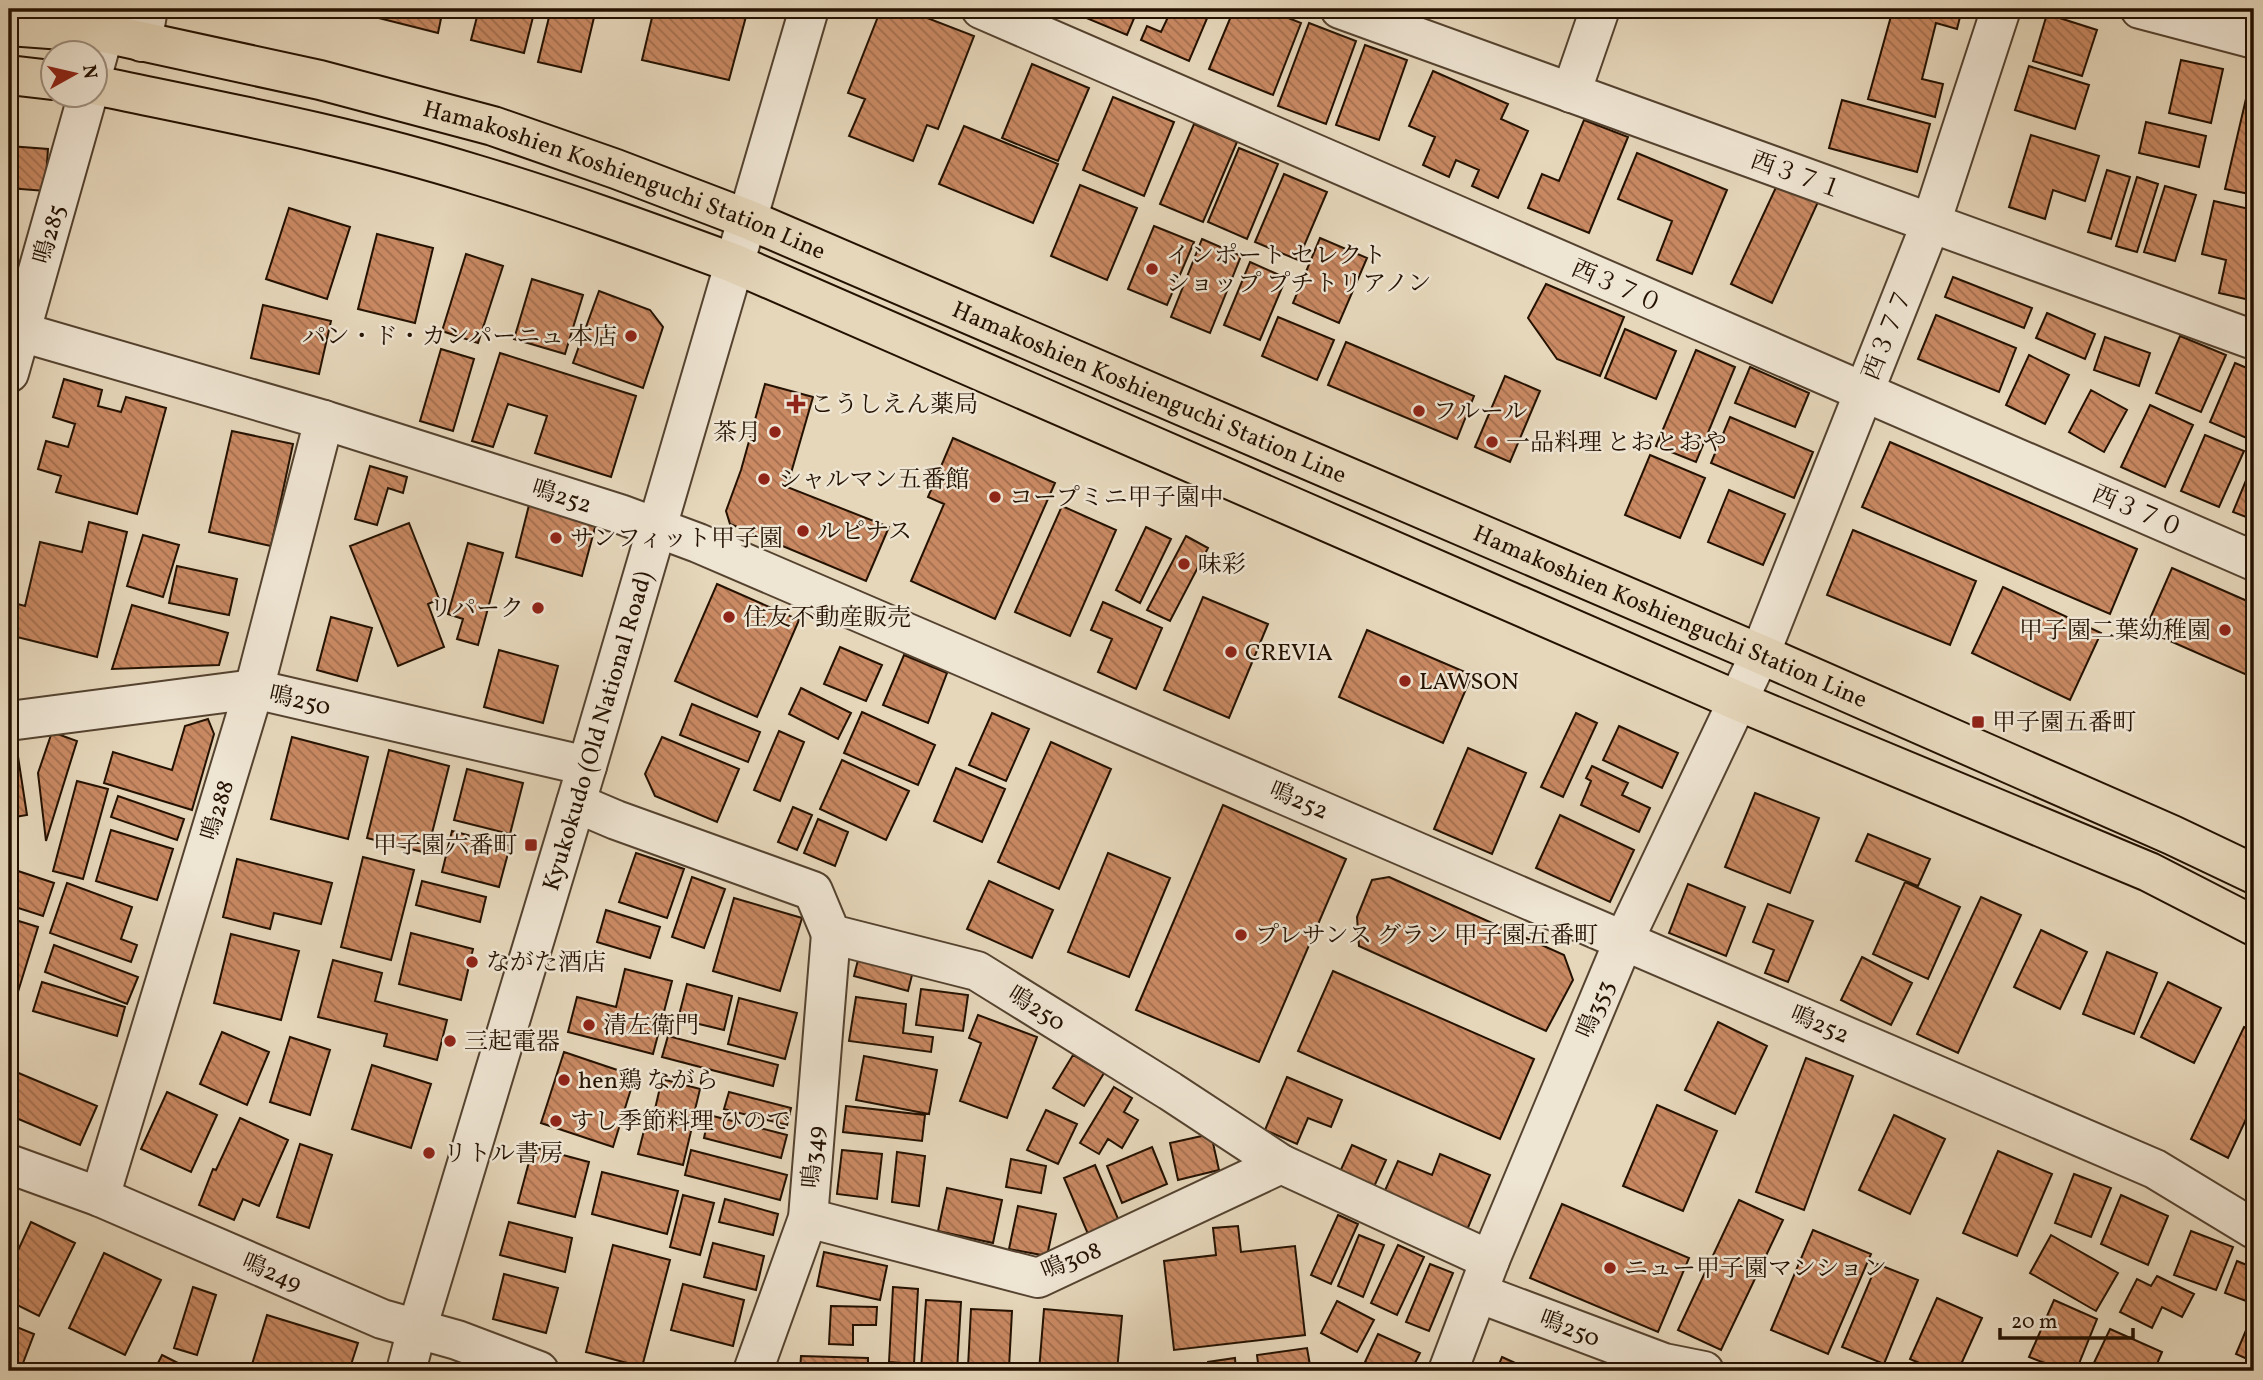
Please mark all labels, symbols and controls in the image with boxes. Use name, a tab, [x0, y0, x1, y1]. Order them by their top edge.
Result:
north arrow	[38, 38, 108, 108]
text: N	[75, 63, 103, 81]
street label: Hamakoshien Koshienguchi Station Line	[419, 93, 830, 270]
street label: 西３７１	[1745, 144, 1847, 209]
street label: 鳴285	[26, 201, 76, 268]
place label: インポート セレクト ショップ プチトリアノン	[1166, 240, 1431, 302]
street label: 西３７０	[1565, 253, 1667, 323]
marker: インポート セレクト ショップ プチトリアノン	[1144, 261, 1160, 277]
street label: 西３７７	[1855, 284, 1923, 386]
street label: Hamakoshien Koshienguchi Station Line	[946, 294, 1351, 493]
place label: パン・ド・カンパーニュ 本店	[302, 321, 617, 355]
marker: パン・ド・カンパーニュ 本店	[623, 328, 639, 344]
place label: こうしえん薬局	[810, 389, 978, 423]
marker: こうしえん薬局	[788, 396, 804, 412]
place label: フルール	[1433, 396, 1528, 430]
marker: フルール	[1411, 403, 1427, 419]
place label: 茶月	[713, 417, 761, 451]
marker: 茶月	[767, 424, 783, 440]
place label: 一品料理 とおとおや	[1506, 427, 1727, 461]
marker: 一品料理 とおとおや	[1484, 434, 1500, 450]
place label: シャルマン五番館	[778, 464, 970, 498]
marker: シャルマン五番館	[756, 471, 772, 487]
street label: 鳴252	[527, 472, 596, 524]
street label: 西３７０	[2086, 478, 2188, 547]
place label: コープミニ甲子園中	[1009, 482, 1224, 516]
marker: コープミニ甲子園中	[987, 489, 1003, 505]
place label: ルピナス	[817, 516, 912, 550]
street label: Hamakoshien Koshienguchi Station Line	[1467, 518, 1872, 718]
place label: サンフィット甲子園	[570, 523, 783, 557]
marker: ルピナス	[795, 523, 811, 539]
marker: サンフィット甲子園	[548, 530, 564, 546]
place label: 味彩	[1198, 549, 1246, 583]
marker: 味彩	[1176, 556, 1192, 572]
street label: Kyukokudo (Old National Road)	[535, 568, 662, 895]
place label: リパーク	[429, 593, 524, 627]
marker: リパーク	[530, 600, 546, 616]
place label: 住友不動産販売	[743, 602, 911, 636]
marker: 住友不動産販売	[721, 609, 737, 625]
place label: 甲子園二葉幼稚園	[2019, 615, 2211, 649]
marker: 甲子園二葉幼稚園	[2217, 622, 2233, 638]
place label: CREVIA	[1245, 637, 1333, 671]
marker: CREVIA	[1223, 644, 1239, 660]
place label: LAWSON	[1419, 666, 1519, 700]
marker: LAWSON	[1397, 673, 1413, 689]
street label: 鳴250	[265, 678, 334, 726]
place label: 甲子園五番町	[1992, 707, 2136, 741]
marker: 甲子園五番町	[1970, 714, 1986, 730]
street label: 鳴252	[1263, 774, 1333, 829]
street label: 鳴288	[194, 776, 244, 845]
place label: 甲子園六番町	[373, 830, 517, 864]
marker: 甲子園六番町	[523, 837, 539, 853]
place label: プレサンス グラン 甲子園五番町	[1255, 920, 1598, 954]
marker: プレサンス グラン 甲子園五番町	[1233, 927, 1249, 943]
place label: ながた酒店	[486, 947, 606, 981]
marker: ながた酒店	[464, 954, 480, 970]
street label: 鳴353	[1569, 975, 1624, 1044]
street label: 鳴250	[1000, 979, 1071, 1041]
street label: 鳴252	[1784, 998, 1854, 1053]
place label: 清左衛門	[603, 1010, 699, 1044]
marker: 清左衛門	[581, 1017, 597, 1033]
place label: 三起電器	[464, 1026, 560, 1060]
marker: 三起電器	[442, 1033, 458, 1049]
place label: hen鶏 ながら	[578, 1065, 719, 1099]
marker: hen鶏 ながら	[556, 1072, 572, 1088]
place label: すし季節料理 ひので	[570, 1106, 791, 1140]
marker: すし季節料理 ひので	[548, 1113, 564, 1129]
street label: 鳴349	[795, 1125, 835, 1190]
place label: リトル書房	[443, 1138, 563, 1172]
marker: リトル書房	[421, 1145, 437, 1161]
street label: 鳴308	[1036, 1234, 1107, 1289]
street label: 鳴249	[236, 1246, 307, 1302]
place label: ニュー甲子園マンション	[1624, 1253, 1887, 1287]
marker: ニュー甲子園マンション	[1602, 1260, 1618, 1276]
scale bar	[2000, 1296, 2134, 1340]
street label: 鳴250	[1534, 1303, 1604, 1357]
text: 20 m	[2011, 1308, 2057, 1337]

